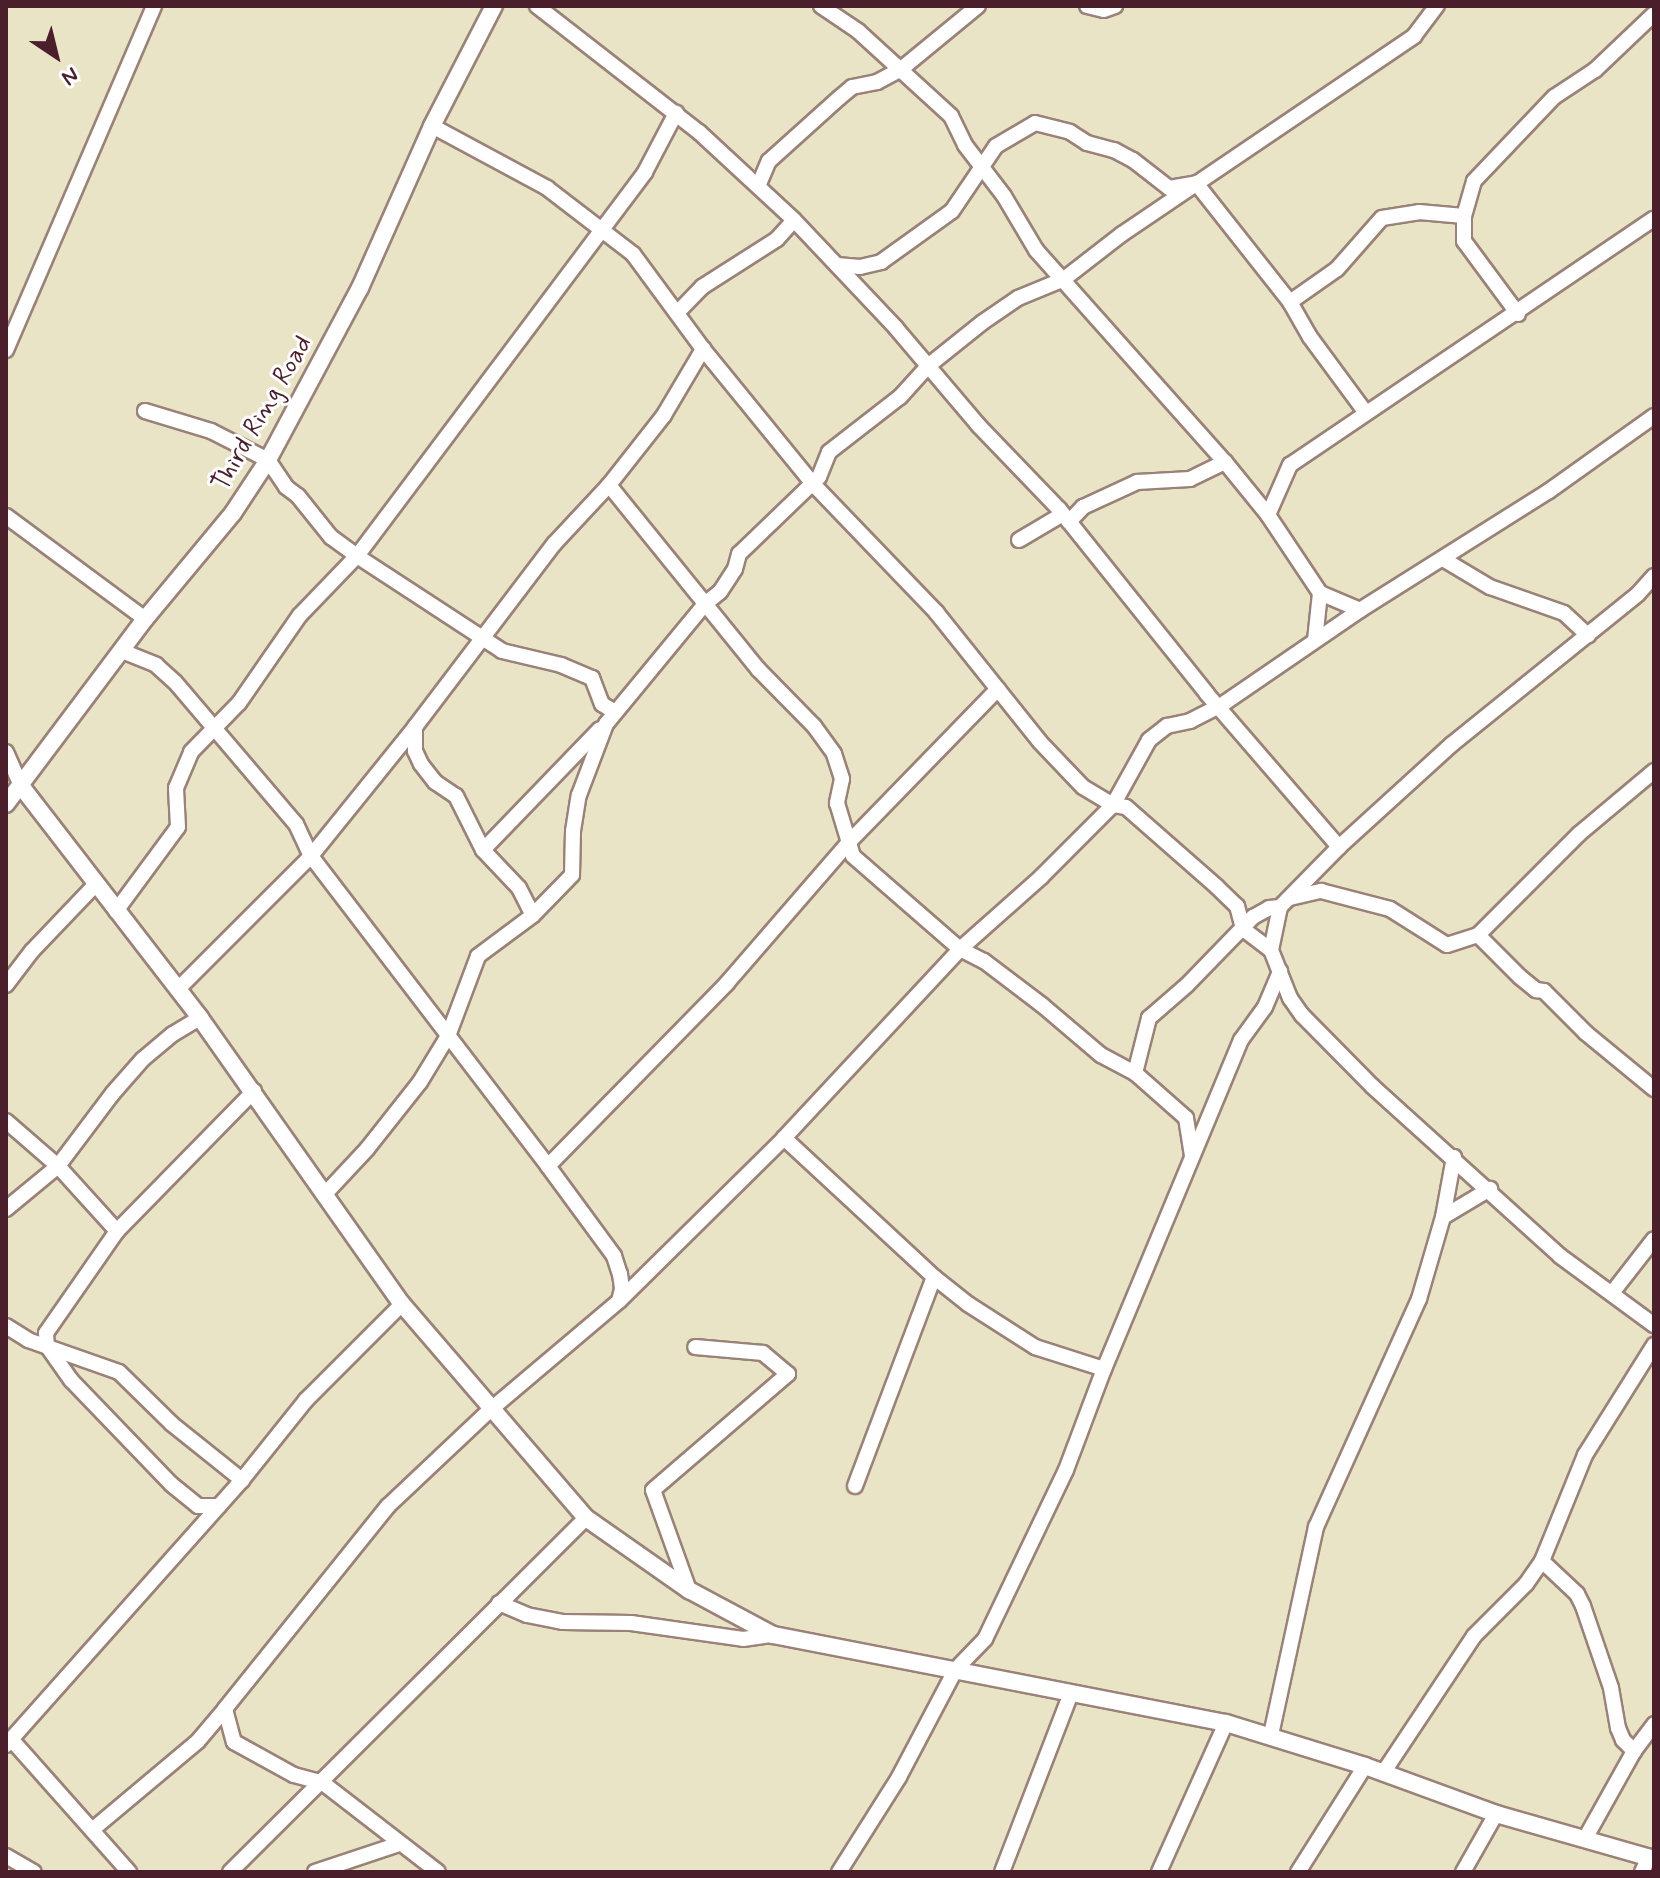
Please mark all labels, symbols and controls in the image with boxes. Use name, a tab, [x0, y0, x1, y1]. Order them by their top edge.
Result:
north arrow	[16, 16, 96, 96]
text: N	[56, 60, 84, 91]
street label: Third Ring Road	[207, 332, 319, 496]

